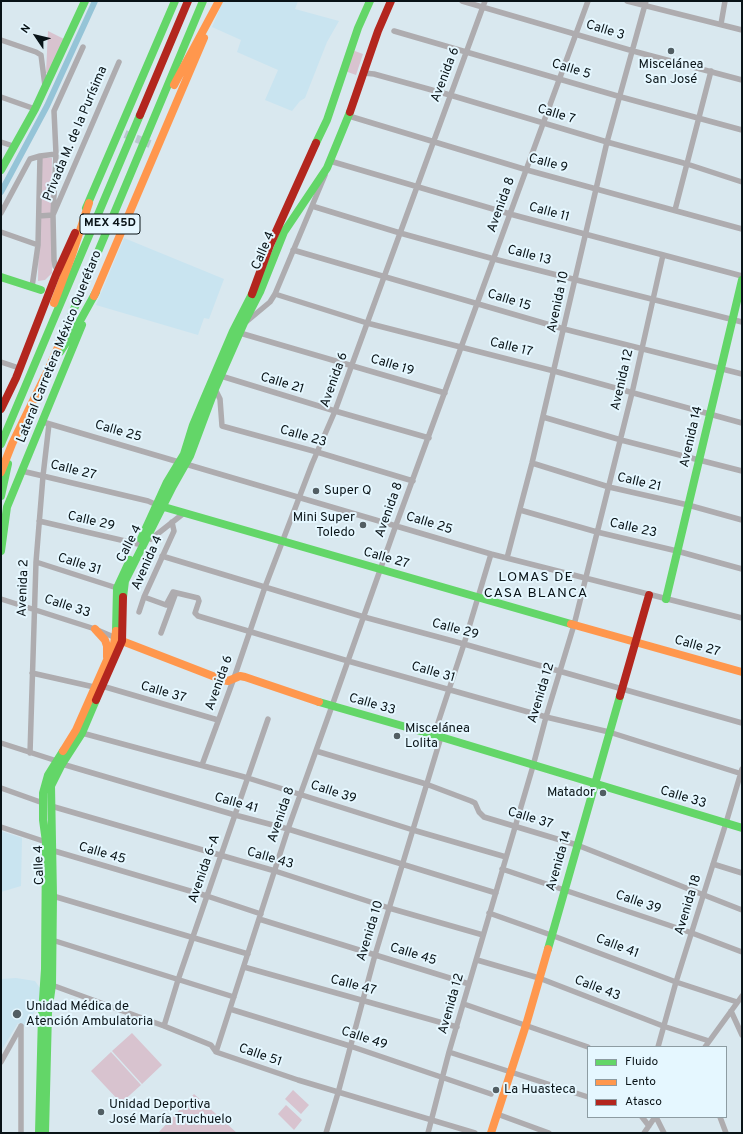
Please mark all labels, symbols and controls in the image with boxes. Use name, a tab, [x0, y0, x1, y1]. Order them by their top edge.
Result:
north arrow	[16, 16, 56, 56]
street label: Calle 3	[584, 18, 626, 44]
text: N	[18, 22, 34, 36]
street label: Avenida 6	[428, 45, 464, 105]
marker: Miscelánea San José	[666, 46, 676, 56]
street label: Calle 5	[550, 57, 592, 83]
place label: Miscelánea San José	[639, 57, 703, 88]
street label: Privada M. de la Purísima	[40, 64, 112, 204]
street label: Calle 7	[535, 102, 577, 128]
street label: Calle 9	[527, 151, 569, 177]
street label: Avenida 8	[485, 175, 519, 235]
street label: Calle 11	[527, 200, 571, 226]
road number: MEX 45D	[80, 214, 140, 234]
street label: Calle 4	[249, 229, 279, 273]
street label: Calle 13	[505, 243, 553, 269]
street label: Lateral Carretera México Querétaro	[14, 248, 106, 446]
street label: Avenida 10	[545, 270, 573, 334]
street label: Calle 15	[485, 287, 533, 315]
street label: Calle 17	[488, 335, 534, 361]
street label: Avenida 12	[608, 348, 638, 412]
street label: Avenida 6	[318, 350, 352, 410]
street label: Calle 19	[368, 352, 416, 380]
street label: Calle 21	[258, 370, 306, 398]
street label: Avenida 14	[677, 405, 707, 469]
street label: Calle 25	[93, 418, 143, 446]
street label: Calle 23	[278, 423, 328, 451]
street label: Calle 27	[48, 458, 98, 484]
street label: Calle 21	[615, 470, 663, 496]
street label: Avenida 8	[373, 480, 407, 540]
place label: Super Q	[324, 483, 371, 499]
marker: Super Q	[311, 486, 321, 496]
street label: Calle 29	[66, 509, 116, 535]
place label: Mini Super Toledo	[293, 510, 355, 541]
street label: Calle 25	[404, 510, 454, 538]
street label: Calle 23	[608, 516, 658, 542]
marker: Mini Super Toledo	[358, 520, 368, 530]
street label: Calle 4	[114, 523, 146, 565]
street label: Avenida 4	[129, 533, 167, 593]
street label: Calle 27	[361, 545, 411, 573]
street label: Calle 31	[55, 551, 103, 579]
street label: Avenida 2	[15, 559, 33, 617]
district label: LOMAS DE CASA BLANCA	[484, 570, 588, 602]
street label: Calle 33	[42, 592, 92, 622]
street label: Calle 29	[430, 616, 480, 644]
street label: Calle 27	[672, 633, 722, 661]
street label: Avenida 6	[203, 653, 237, 713]
street label: Calle 31	[409, 659, 457, 687]
street label: Avenida 12	[525, 661, 559, 725]
street label: Calle 37	[138, 679, 188, 707]
street label: Calle 33	[347, 691, 397, 719]
place label: Miscelánea Lolita	[405, 721, 470, 752]
marker: Miscelánea Lolita	[392, 731, 402, 741]
street label: Calle 39	[308, 778, 358, 808]
street label: Calle 33	[658, 784, 708, 812]
street label: Avenida 8	[265, 785, 299, 845]
place label: Matador	[547, 785, 595, 801]
marker: Matador	[598, 788, 608, 798]
street label: Calle 41	[212, 790, 260, 818]
street label: Calle 37	[505, 805, 555, 833]
street label: Avenida 14	[544, 829, 576, 893]
street label: Avenida 6-A	[186, 833, 224, 905]
street label: Calle 45	[77, 840, 127, 868]
street label: Calle 4	[32, 845, 48, 885]
street label: Calle 43	[245, 845, 295, 873]
street label: Avenida 18	[672, 873, 706, 937]
street label: Calle 39	[613, 888, 663, 918]
street label: Avenida 10	[354, 899, 388, 963]
street label: Calle 41	[593, 932, 641, 962]
street label: Calle 45	[388, 940, 438, 970]
street label: Calle 47	[328, 972, 378, 1000]
street label: Avenida 12	[436, 972, 468, 1036]
street label: Calle 43	[572, 973, 622, 1005]
place label: Unidad Médica de Atención Ambulatoria	[26, 999, 153, 1030]
marker: Unidad Médica de Atención Ambulatoria	[11, 1008, 23, 1020]
street label: Calle 49	[339, 1024, 389, 1054]
street label: Calle 51	[236, 1041, 284, 1071]
legend	[587, 1046, 727, 1118]
text: Fluido	[625, 1054, 658, 1070]
text: Lento	[625, 1074, 656, 1090]
place label: La Huasteca	[504, 1082, 576, 1098]
marker: La Huasteca	[491, 1085, 501, 1095]
text: Atasco	[625, 1094, 662, 1110]
place label: Unidad Deportiva José María Truchuelo	[109, 1097, 232, 1128]
marker: Unidad Deportiva José María Truchuelo	[96, 1107, 106, 1117]

